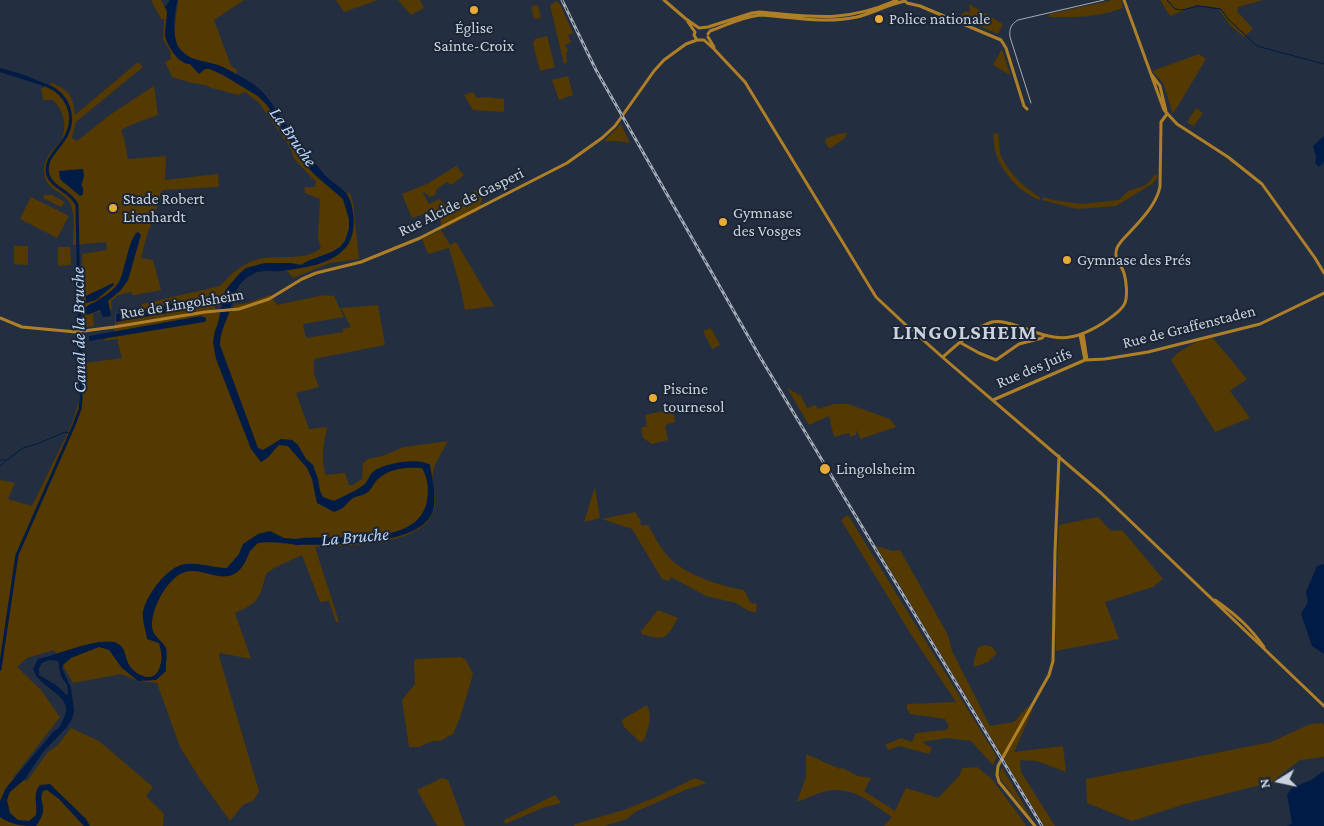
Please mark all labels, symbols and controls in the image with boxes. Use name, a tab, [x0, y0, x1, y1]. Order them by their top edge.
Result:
marker: Église Sainte-Croix	[468, 4, 480, 16]
place label: Police nationale	[889, 9, 990, 29]
marker: Police nationale	[873, 13, 885, 25]
place label: Église Sainte-Croix	[434, 18, 514, 56]
water label: La Bruche	[265, 103, 321, 171]
street label: Rue Alcide de Gasperi	[395, 163, 527, 241]
place label: Stade Robert Lienhardt	[123, 189, 204, 227]
marker: Stade Robert Lienhardt	[107, 202, 119, 214]
place label: Gymnase des Vosges	[733, 203, 801, 241]
marker: Gymnase des Vosges	[717, 216, 729, 228]
place label: Gymnase des Prés	[1077, 250, 1191, 270]
marker: Gymnase des Prés	[1061, 254, 1073, 266]
water label: Canal de la Bruche	[67, 267, 91, 393]
street label: Rue de Lingolsheim	[119, 285, 245, 323]
street label: Rue de Graffenstaden	[1120, 301, 1258, 353]
district label: LINGOLSHEIM	[891, 320, 1039, 346]
street label: Rue des Juifs	[993, 343, 1075, 393]
place label: Piscine tournesol	[663, 379, 724, 417]
marker: Piscine tournesol	[647, 392, 659, 404]
place label: Lingolsheim	[836, 459, 916, 479]
marker: Lingolsheim	[818, 462, 832, 476]
water label: La Bruche	[320, 523, 390, 551]
north arrow	[1254, 756, 1304, 806]
text: N	[1256, 778, 1273, 790]

